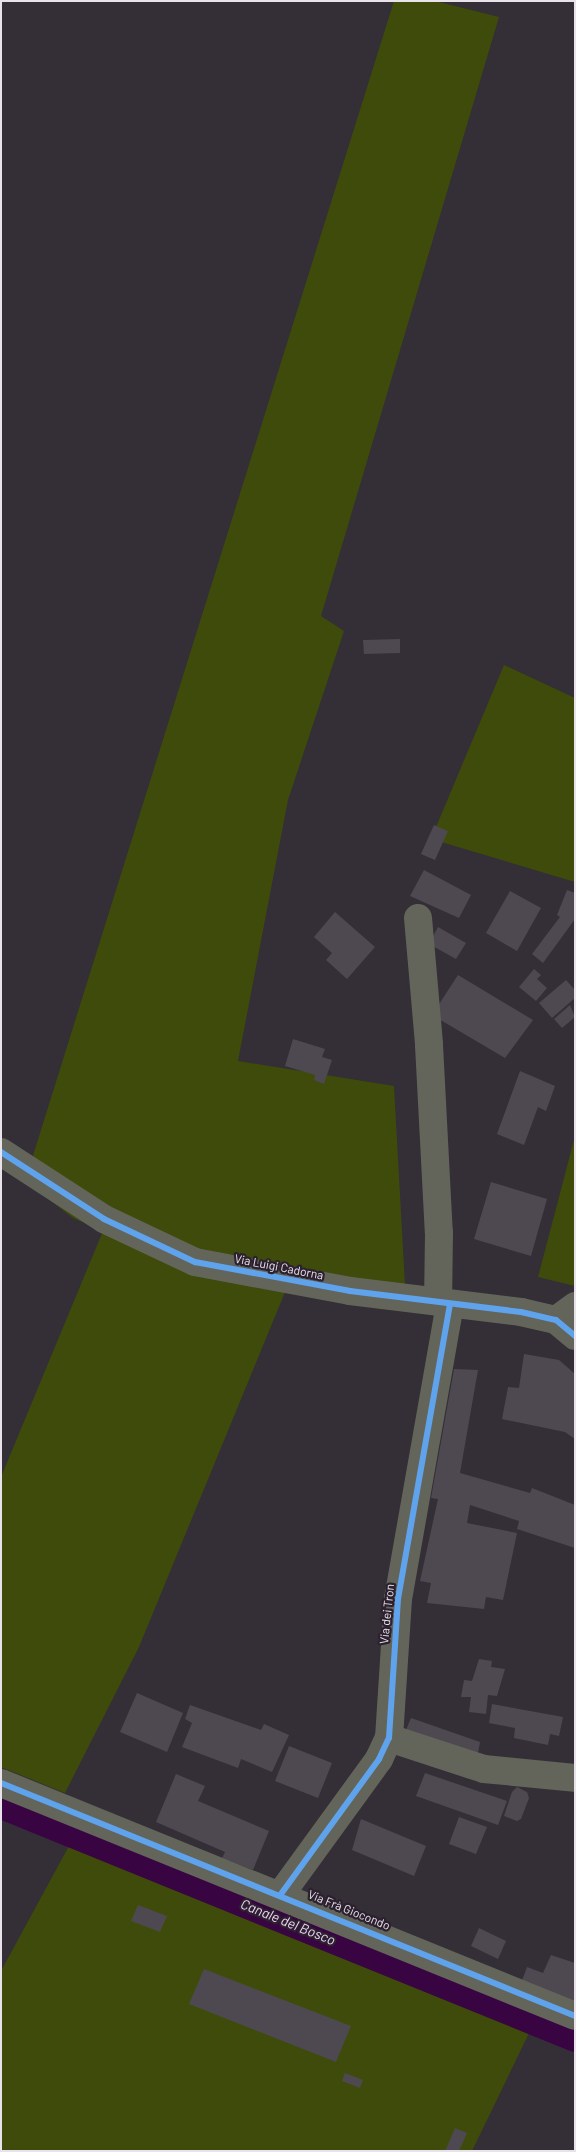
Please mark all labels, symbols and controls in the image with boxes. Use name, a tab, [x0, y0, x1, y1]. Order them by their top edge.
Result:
street label: Via Luigi Cadorna	[233, 1251, 325, 1283]
street label: Via dei Tron	[377, 1583, 397, 1645]
street label: Via Frà Giocondo	[306, 1887, 392, 1933]
water label: Canale del Bosco	[238, 1895, 338, 1949]

